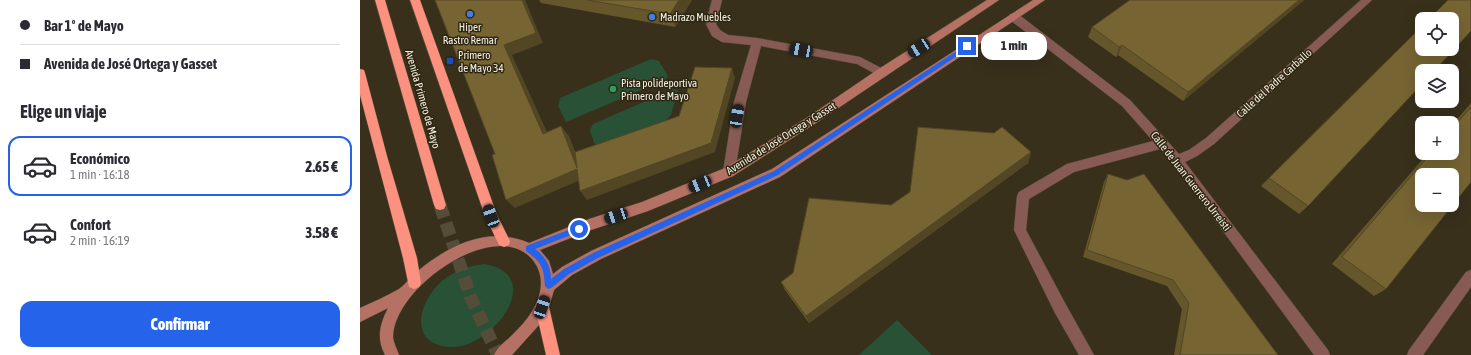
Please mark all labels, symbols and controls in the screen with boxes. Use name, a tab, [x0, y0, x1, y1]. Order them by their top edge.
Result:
marker: Hiper Rastro Remar	[465, 9, 475, 19]
place label: Madrazo Muebles	[660, 11, 731, 23]
marker: Madrazo Muebles	[647, 12, 657, 22]
map controls	[1415, 12, 1459, 212]
button: locate	[1415, 12, 1459, 56]
text: Bar 1º de Mayo	[44, 17, 124, 34]
place label: Hiper Rastro Remar	[443, 21, 498, 46]
callout: 1 min	[981, 32, 1047, 60]
car	[906, 36, 932, 60]
route end	[958, 37, 976, 55]
text: 1 min	[1001, 38, 1027, 53]
car	[788, 42, 814, 58]
street label: Calle del Padre Carballo	[1234, 46, 1314, 120]
street label: Avenida Primero de Mayo	[403, 48, 443, 150]
place label: Primero de Mayo 34	[458, 49, 504, 74]
text: Avenida de José Ortega y Gasset	[44, 55, 217, 72]
marker: Primero de Mayo 34	[445, 56, 455, 66]
button: layers	[1415, 64, 1459, 108]
place label: Pista polideportiva Primero de Mayo	[621, 77, 697, 102]
marker: Pista polideportiva Primero de Mayo	[608, 84, 618, 94]
street label: Avenida de José Ortega y Gasset	[724, 99, 838, 177]
text: Elige un viaje	[20, 101, 107, 122]
car	[729, 103, 745, 129]
button: +	[1415, 116, 1459, 160]
street label: Calle de Juan Guerrero Urreisti	[1149, 129, 1233, 233]
icon: car	[22, 148, 58, 184]
text: Económico	[70, 150, 130, 167]
text: 2.65 €	[305, 158, 338, 175]
text: 1 min · 16:18	[70, 167, 130, 182]
button: −	[1415, 168, 1459, 212]
car	[687, 174, 713, 194]
car	[481, 203, 501, 229]
car	[603, 207, 629, 225]
icon: car	[22, 214, 58, 250]
text: Confort	[70, 216, 111, 233]
route start	[570, 220, 588, 238]
text: 3.58 €	[305, 224, 338, 241]
text: 2 min · 16:19	[70, 233, 130, 248]
car	[532, 294, 552, 320]
button: Confirmar	[20, 301, 340, 347]

